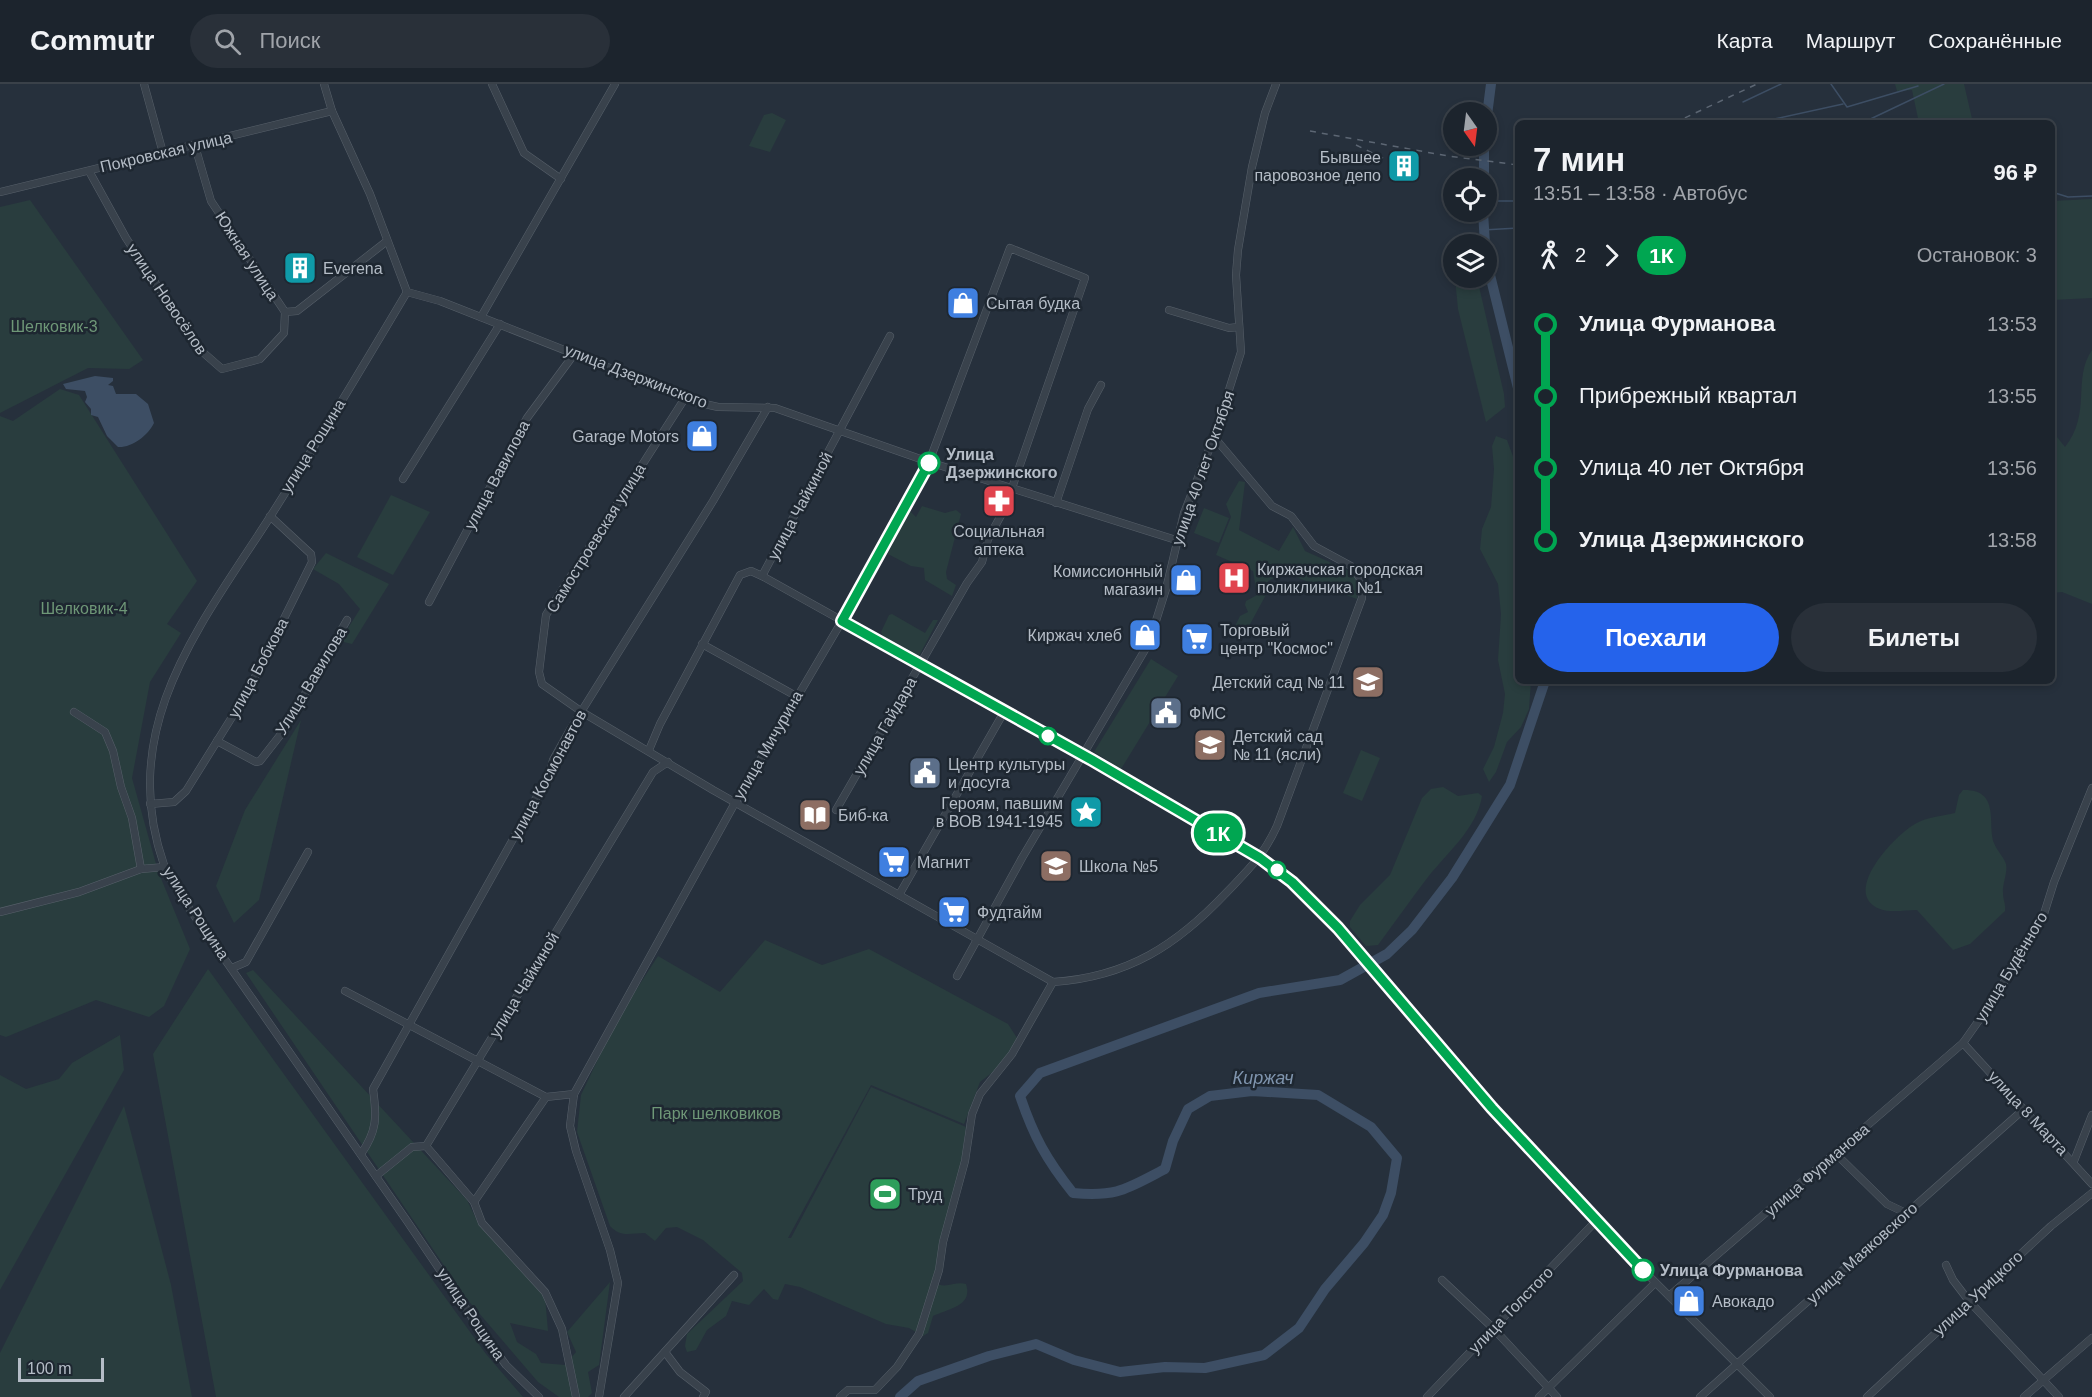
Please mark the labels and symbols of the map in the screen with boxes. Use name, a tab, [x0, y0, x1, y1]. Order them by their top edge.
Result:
north arrow	[1443, 102, 1497, 156]
street label: Покровская улица	[98, 129, 234, 175]
building icon: Бывшее паровозное депо	[1386, 148, 1422, 184]
place label: Бывшее паровозное депо	[1254, 149, 1381, 184]
street label: Южная улица	[212, 209, 282, 303]
street label: улица Новосёлов	[124, 240, 210, 358]
building icon: Everena	[282, 250, 318, 286]
place label: Everena	[323, 260, 383, 277]
shop icon: Сытая будка	[945, 285, 981, 321]
place label: Сытая будка	[986, 295, 1080, 312]
park label: Шелковик-3	[10, 318, 98, 335]
street label: улица Дзержинского	[562, 341, 710, 411]
street label: улица 40 лет Октября	[1169, 388, 1237, 548]
street label: улица Рощина	[277, 396, 349, 496]
street label: улица Вавилова	[461, 417, 533, 532]
shop icon: Garage Motors	[684, 418, 720, 454]
place label: Garage Motors	[572, 428, 679, 445]
place label: Улица Дзержинского	[946, 446, 1058, 481]
street label: улица Чайкиной	[764, 449, 836, 563]
marker: Улица Дзержинского	[918, 452, 940, 474]
street label: Самостроевская улица	[543, 460, 649, 616]
pharmacy icon: Социальная аптека	[981, 483, 1017, 519]
place label: Социальная аптека	[953, 523, 1045, 558]
hospital icon: Киржачская городская поликлиника №1	[1216, 560, 1252, 596]
place label: Киржачская городская поликлиника №1	[1257, 561, 1423, 596]
shop icon: Комиссионный магазин	[1168, 562, 1204, 598]
place label: Комиссионный магазин	[1053, 563, 1163, 598]
park label: Шелковик-4	[40, 600, 128, 617]
street label: улица Бобкова	[225, 615, 291, 721]
shop icon: Киржач хлеб	[1127, 617, 1163, 653]
supermarket icon: Торговый центр "Космос"	[1179, 621, 1215, 657]
place label: Торговый центр "Космос"	[1220, 622, 1333, 657]
street label: Улица Вавилова	[272, 624, 350, 738]
place label: Киржач хлеб	[1028, 627, 1122, 644]
school or university icon: Детский сад № 11	[1350, 664, 1386, 700]
street label: улица Гайдара	[850, 674, 920, 778]
place label: Детский сад № 11	[1212, 674, 1345, 691]
street label: улица Мичурина	[730, 688, 806, 802]
public building icon: ФМС	[1148, 695, 1184, 731]
place label: ФМС	[1189, 705, 1226, 722]
street label: улица Космонавтов	[506, 707, 590, 843]
unlabelled marker	[1039, 727, 1057, 745]
school or university icon: Детский сад № 11 (ясли)	[1192, 727, 1228, 763]
place label: Детский сад № 11 (ясли)	[1233, 728, 1324, 763]
public building icon: Центр культуры и досуга	[907, 755, 943, 791]
place label: Центр культуры и досуга	[948, 756, 1065, 791]
place icon: Героям, павшим в ВОВ 1941-1945	[1068, 794, 1104, 830]
place label: Героям, павшим в ВОВ 1941-1945	[936, 795, 1063, 830]
library icon: Биб-ка	[797, 797, 833, 833]
place label: Биб-ка	[838, 807, 888, 824]
line badge: 1К	[1191, 814, 1245, 852]
supermarket icon: Магнит	[876, 844, 912, 880]
school or university icon: Школа №5	[1038, 848, 1074, 884]
place label: Магнит	[917, 854, 971, 871]
place label: Школа №5	[1079, 858, 1158, 875]
unlabelled marker	[1268, 861, 1286, 879]
street label: улица Рощина	[160, 863, 232, 963]
supermarket icon: Фудтайм	[936, 894, 972, 930]
place label: Фудтайм	[977, 904, 1042, 921]
street label: улица Будённого	[1971, 909, 2051, 1025]
street label: улица Чайкиной	[486, 929, 562, 1041]
street label: улица 8 Марта	[1985, 1067, 2071, 1159]
water label: Киржач	[1233, 1068, 1293, 1088]
park label: Парк шелковиков	[651, 1105, 781, 1122]
street label: улица Фурманова	[1762, 1120, 1873, 1220]
sports icon: Труд	[867, 1176, 903, 1212]
place label: Труд	[908, 1186, 943, 1203]
street label: улица Маяковского	[1803, 1199, 1921, 1307]
street label: улица Урицкого	[1930, 1247, 2026, 1339]
marker: Улица Фурманова	[1632, 1259, 1654, 1281]
place label: Улица Фурманова	[1660, 1262, 1803, 1279]
street label: улица Толстого	[1466, 1263, 1557, 1357]
street label: улица Рощина	[434, 1265, 508, 1363]
shop icon: Авокадо	[1671, 1283, 1707, 1319]
place label: Авокадо	[1712, 1293, 1774, 1310]
scale bar	[18, 1355, 104, 1382]

